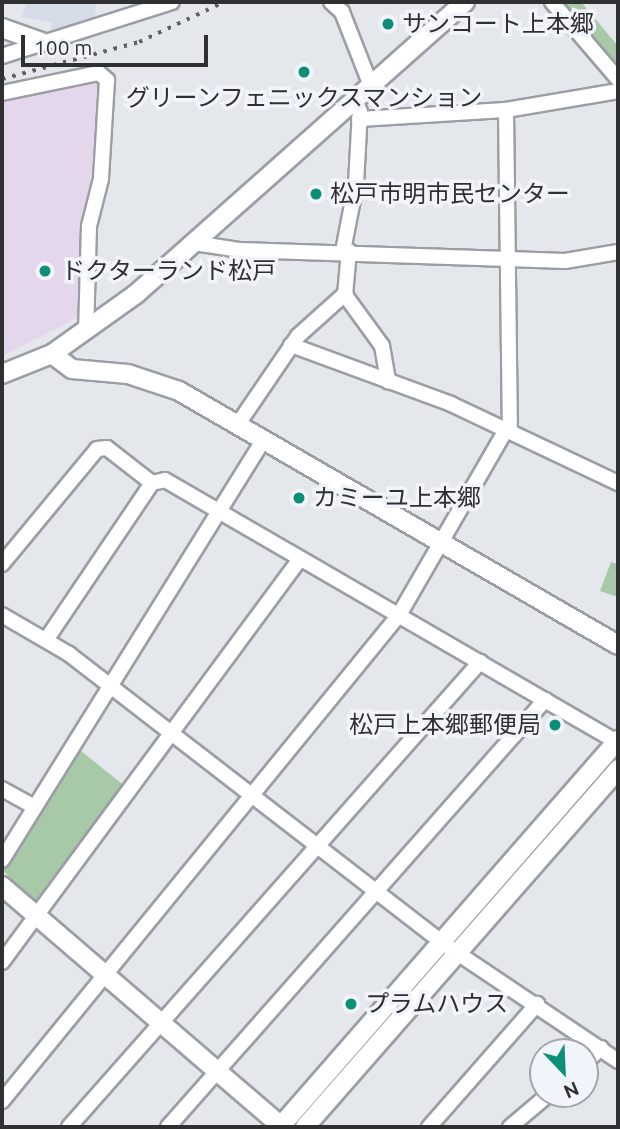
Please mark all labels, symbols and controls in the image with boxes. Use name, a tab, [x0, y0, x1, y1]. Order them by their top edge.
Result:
place label: サンコート上本郷	[402, 10, 594, 38]
marker: サンコート上本郷	[380, 16, 396, 32]
scale bar	[24, 21, 212, 65]
text: 100 m	[34, 35, 92, 59]
marker: グリーンフェニックスマンション	[296, 64, 312, 80]
place label: グリーンフェニックスマンション	[124, 84, 484, 112]
place label: 松戸市明市民センター	[330, 180, 570, 208]
marker: 松戸市明市民センター	[308, 186, 324, 202]
place label: ドクターランド松戸	[61, 257, 277, 285]
marker: ドクターランド松戸	[35, 261, 55, 281]
place label: カミーユ上本郷	[313, 484, 481, 512]
marker: カミーユ上本郷	[291, 490, 307, 506]
place label: 松戸上本郷郵便局	[349, 711, 541, 739]
marker: 松戸上本郷郵便局	[547, 717, 563, 733]
place label: プラムハウス	[365, 990, 509, 1018]
marker: プラムハウス	[343, 996, 359, 1012]
north arrow	[529, 1038, 599, 1108]
text: N	[561, 1078, 582, 1103]

